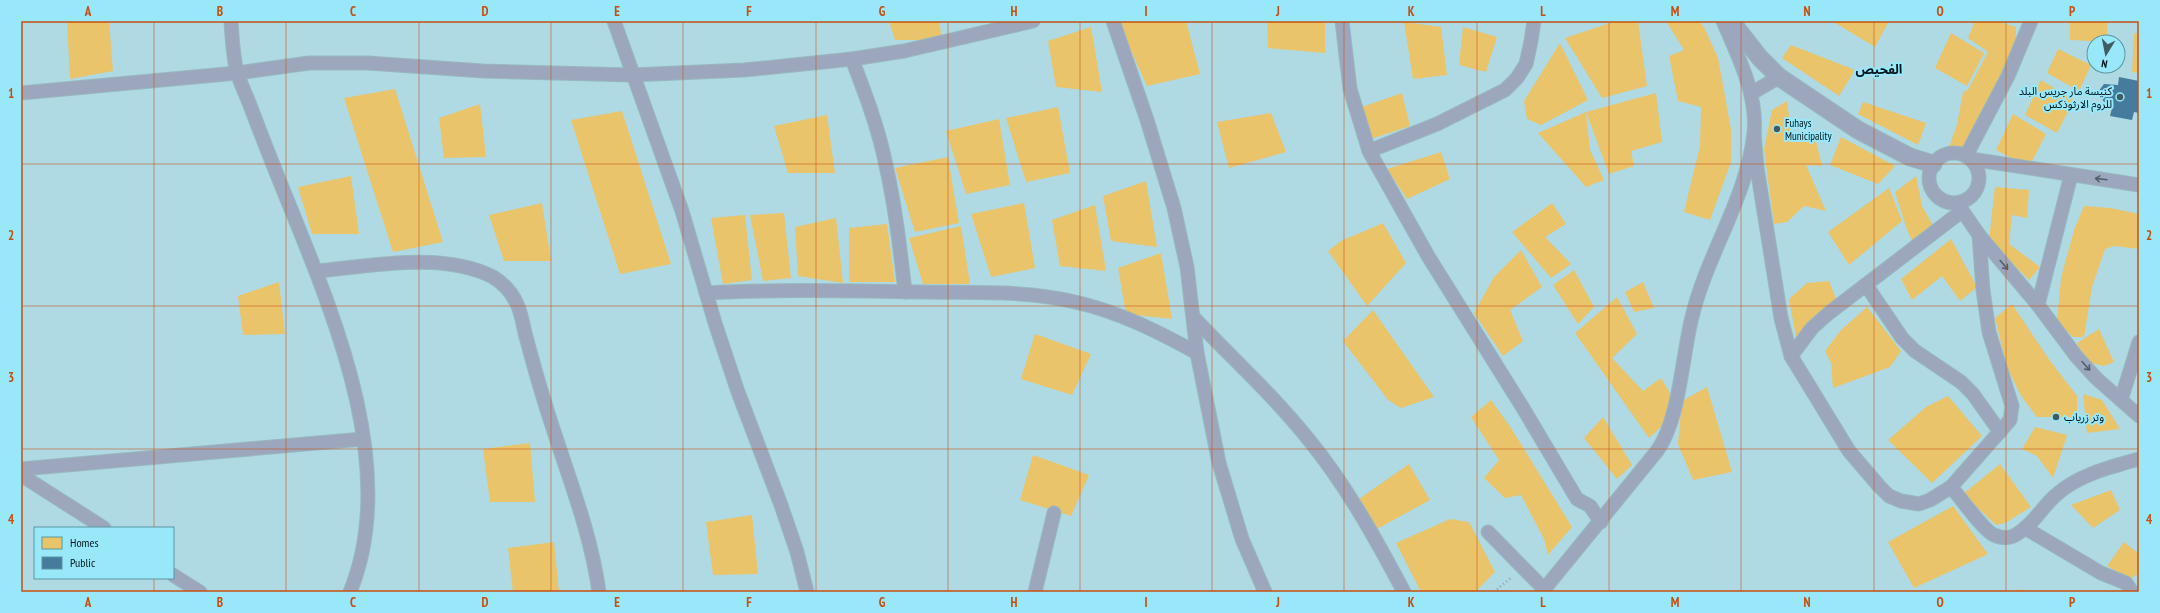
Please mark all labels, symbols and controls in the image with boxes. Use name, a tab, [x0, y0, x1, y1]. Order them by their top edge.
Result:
text: A	[84, 3, 92, 20]
text: B	[217, 3, 223, 20]
text: C	[350, 3, 356, 20]
text: D	[482, 3, 489, 20]
text: E	[614, 3, 620, 20]
text: F	[746, 3, 752, 20]
text: G	[879, 3, 886, 20]
text: H	[1011, 3, 1018, 20]
text: I	[1144, 3, 1148, 20]
text: J	[1275, 3, 1280, 20]
text: K	[1408, 3, 1415, 20]
text: L	[1540, 3, 1546, 20]
text: M	[1671, 3, 1680, 20]
text: N	[1803, 3, 1811, 20]
text: O	[1936, 3, 1944, 20]
text: P	[2069, 3, 2075, 20]
north arrow	[2086, 34, 2126, 74]
text: N	[2100, 56, 2108, 71]
district label: الفحيص	[1856, 61, 1902, 78]
place label: كنيسة مار جريس البلد للروم الارثوذكس	[2019, 84, 2112, 112]
text: 1	[8, 85, 14, 102]
text: 1	[2146, 85, 2152, 102]
marker: كنيسة مار جريس البلد للروم الارثوذكس	[2115, 92, 2125, 102]
place label: Fuhays Municipality	[1785, 116, 1832, 143]
marker: Fuhays Municipality	[1772, 124, 1782, 134]
one-way arrow	[2094, 175, 2107, 183]
text: 2	[8, 227, 14, 244]
text: 2	[2146, 227, 2152, 244]
one-way arrow	[2000, 259, 2009, 270]
one-way arrow	[2081, 361, 2090, 371]
text: 3	[8, 369, 14, 386]
text: 3	[2146, 369, 2152, 386]
place label: وتر زرياب	[2064, 410, 2104, 424]
marker: وتر زرياب	[2051, 412, 2061, 422]
text: 4	[8, 511, 15, 528]
text: 4	[2146, 511, 2153, 528]
legend	[34, 527, 174, 579]
text: Homes	[70, 535, 98, 550]
text: Public	[70, 555, 96, 570]
text: A	[84, 594, 92, 611]
text: B	[217, 594, 223, 611]
text: C	[350, 594, 356, 611]
text: D	[482, 594, 489, 611]
text: E	[614, 594, 620, 611]
text: F	[746, 594, 752, 611]
text: G	[879, 594, 886, 611]
text: H	[1011, 594, 1018, 611]
text: I	[1144, 594, 1148, 611]
text: J	[1275, 594, 1280, 611]
text: K	[1408, 594, 1415, 611]
text: L	[1540, 594, 1546, 611]
text: M	[1671, 594, 1680, 611]
text: N	[1803, 594, 1811, 611]
text: O	[1936, 594, 1944, 611]
text: P	[2069, 594, 2075, 611]

